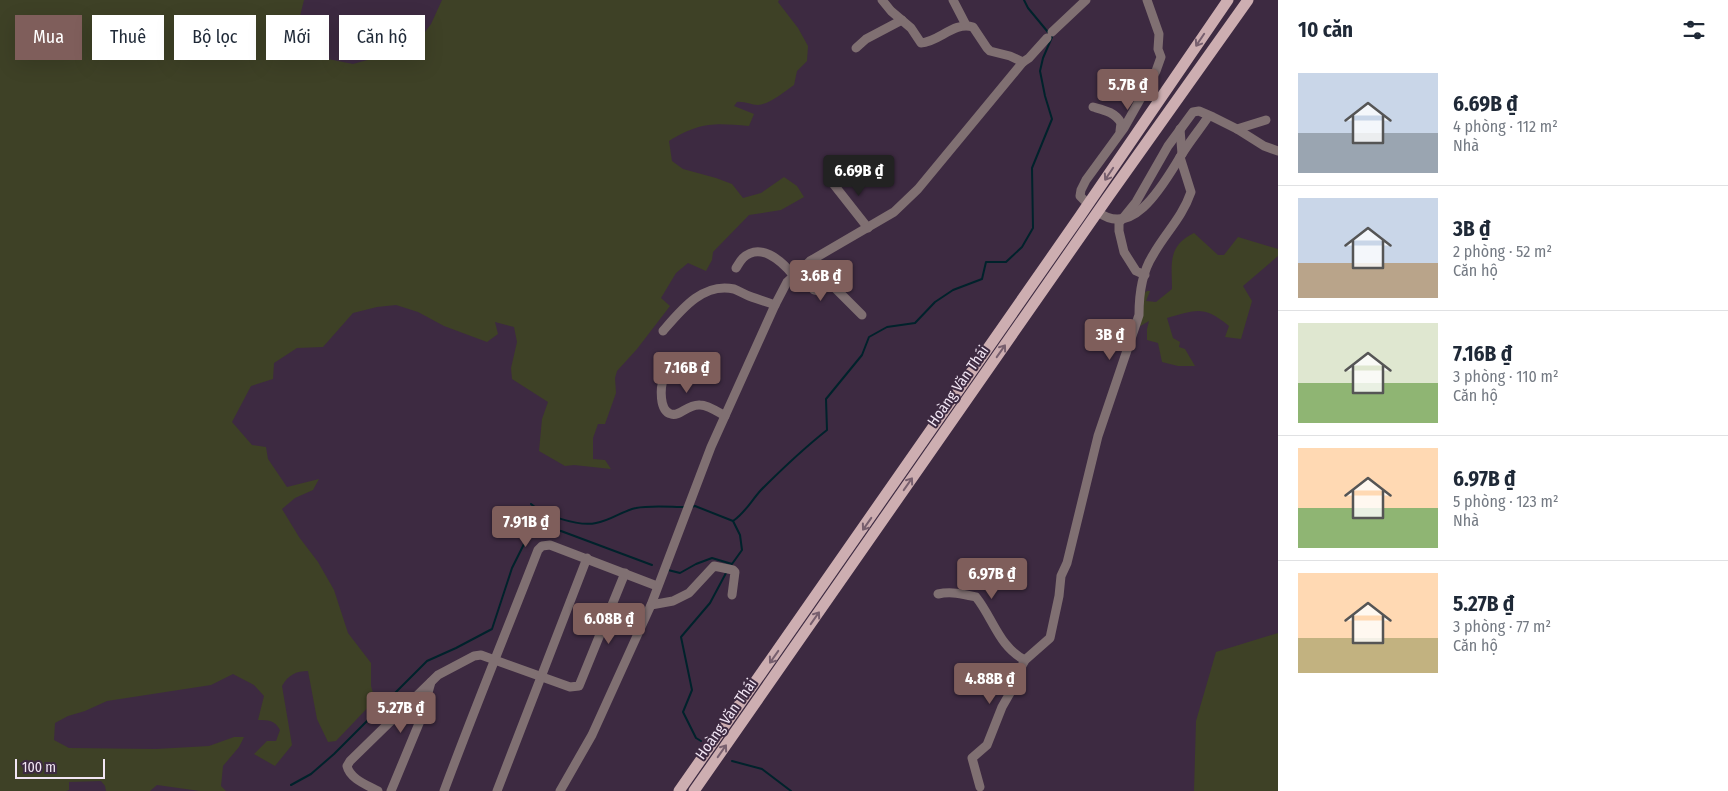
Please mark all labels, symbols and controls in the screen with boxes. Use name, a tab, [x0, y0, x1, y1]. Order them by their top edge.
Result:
chip: Mua	[15, 15, 82, 60]
chip: Thuê	[92, 15, 164, 60]
chip: Bộ lọc	[174, 15, 256, 60]
chip: Mới	[266, 15, 329, 60]
chip: Căn hộ	[339, 15, 425, 60]
icon: filters	[1680, 16, 1708, 44]
text: 10 căn	[1298, 17, 1353, 43]
one-way arrow	[1195, 33, 1205, 47]
pin: 5.7B ₫	[1087, 68, 1169, 111]
text: 5.7B ₫	[1108, 75, 1148, 94]
text: 6.69B ₫	[1453, 91, 1518, 117]
icon: home	[1338, 93, 1398, 153]
text: 4 phòng · 112 m²	[1453, 117, 1558, 136]
text: Nhà	[1453, 136, 1479, 155]
pin: 6.69B ₫	[813, 154, 905, 197]
text: 6.69B ₫	[834, 161, 884, 180]
one-way arrow	[1104, 167, 1114, 181]
text: 3B ₫	[1453, 216, 1491, 242]
icon: home	[1338, 218, 1398, 278]
text: 2 phòng · 52 m²	[1453, 242, 1552, 261]
pin: 3.6B ₫	[780, 260, 862, 302]
text: Căn hộ	[1453, 261, 1498, 280]
text: 3.6B ₫	[801, 266, 841, 285]
pin: 3B ₫	[1080, 318, 1140, 361]
text: 3B ₫	[1096, 325, 1124, 344]
text: 7.16B ₫	[1453, 341, 1512, 367]
street label: Hoàng Văn Thái	[924, 342, 992, 430]
icon: home	[1338, 343, 1398, 403]
one-way arrow	[996, 344, 1006, 358]
pin: 7.16B ₫	[641, 352, 733, 394]
text: 7.16B ₫	[664, 358, 710, 377]
text: 3 phòng · 110 m²	[1453, 367, 1559, 386]
text: Căn hộ	[1453, 386, 1498, 405]
text: 6.97B ₫	[1453, 466, 1516, 492]
icon: home	[1338, 468, 1398, 528]
one-way arrow	[903, 478, 913, 492]
text: 5 phòng · 123 m²	[1453, 492, 1559, 511]
pin: 7.91B ₫	[480, 506, 572, 548]
text: Nhà	[1453, 511, 1479, 530]
text: 7.91B ₫	[503, 512, 549, 531]
one-way arrow	[862, 517, 872, 531]
pin: 6.97B ₫	[946, 558, 1038, 600]
text: 6.97B ₫	[968, 564, 1016, 583]
text: 5.27B ₫	[1453, 591, 1514, 617]
icon: home	[1338, 593, 1398, 653]
pin: 6.08B ₫	[563, 602, 655, 645]
text: 6.08B ₫	[584, 609, 634, 628]
one-way arrow	[810, 611, 820, 625]
text: 3 phòng · 77 m²	[1453, 617, 1551, 636]
text: Căn hộ	[1453, 636, 1498, 655]
one-way arrow	[768, 650, 779, 663]
pin: 4.88B ₫	[944, 662, 1036, 705]
text: 4.88B ₫	[965, 669, 1015, 688]
street label: Hoàng Văn Thái	[692, 675, 760, 763]
pin: 5.27B ₫	[355, 692, 447, 734]
text: 5.27B ₫	[378, 698, 424, 717]
one-way arrow	[717, 744, 727, 758]
scale bar	[15, 756, 105, 779]
text: 100 m	[22, 759, 56, 776]

